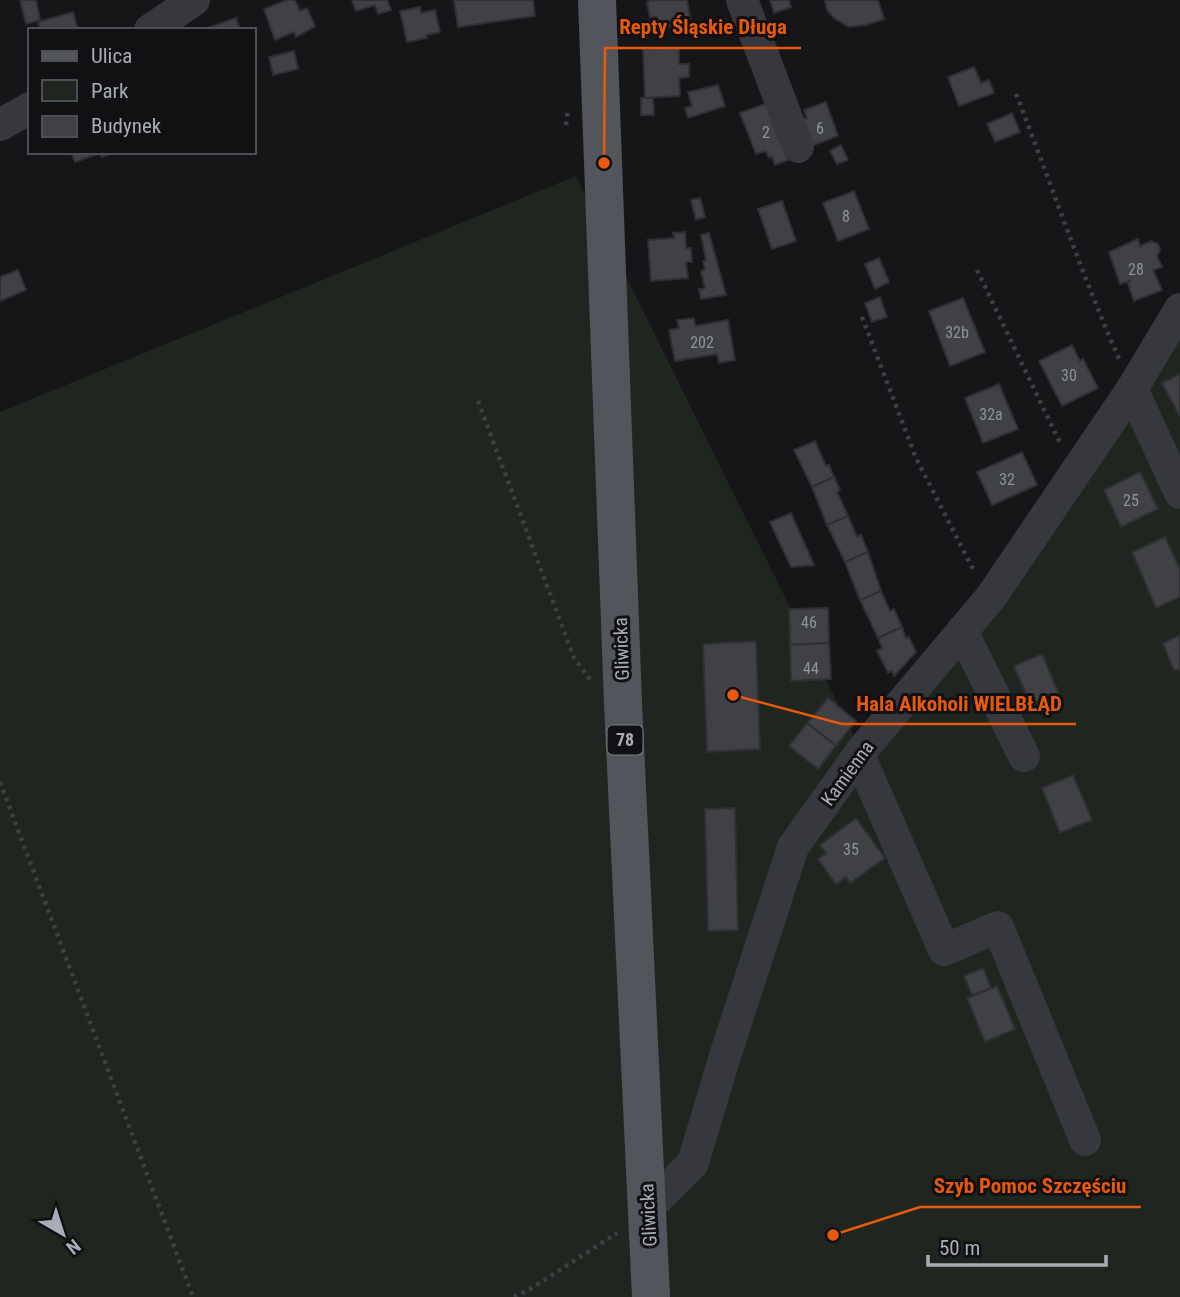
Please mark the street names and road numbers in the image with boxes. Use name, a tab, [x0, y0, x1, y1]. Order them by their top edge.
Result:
street label: Gliwicka	[609, 617, 634, 681]
road number: 78	[608, 726, 642, 754]
street label: Kamienna	[816, 736, 879, 810]
street label: Gliwicka	[635, 1183, 662, 1247]

